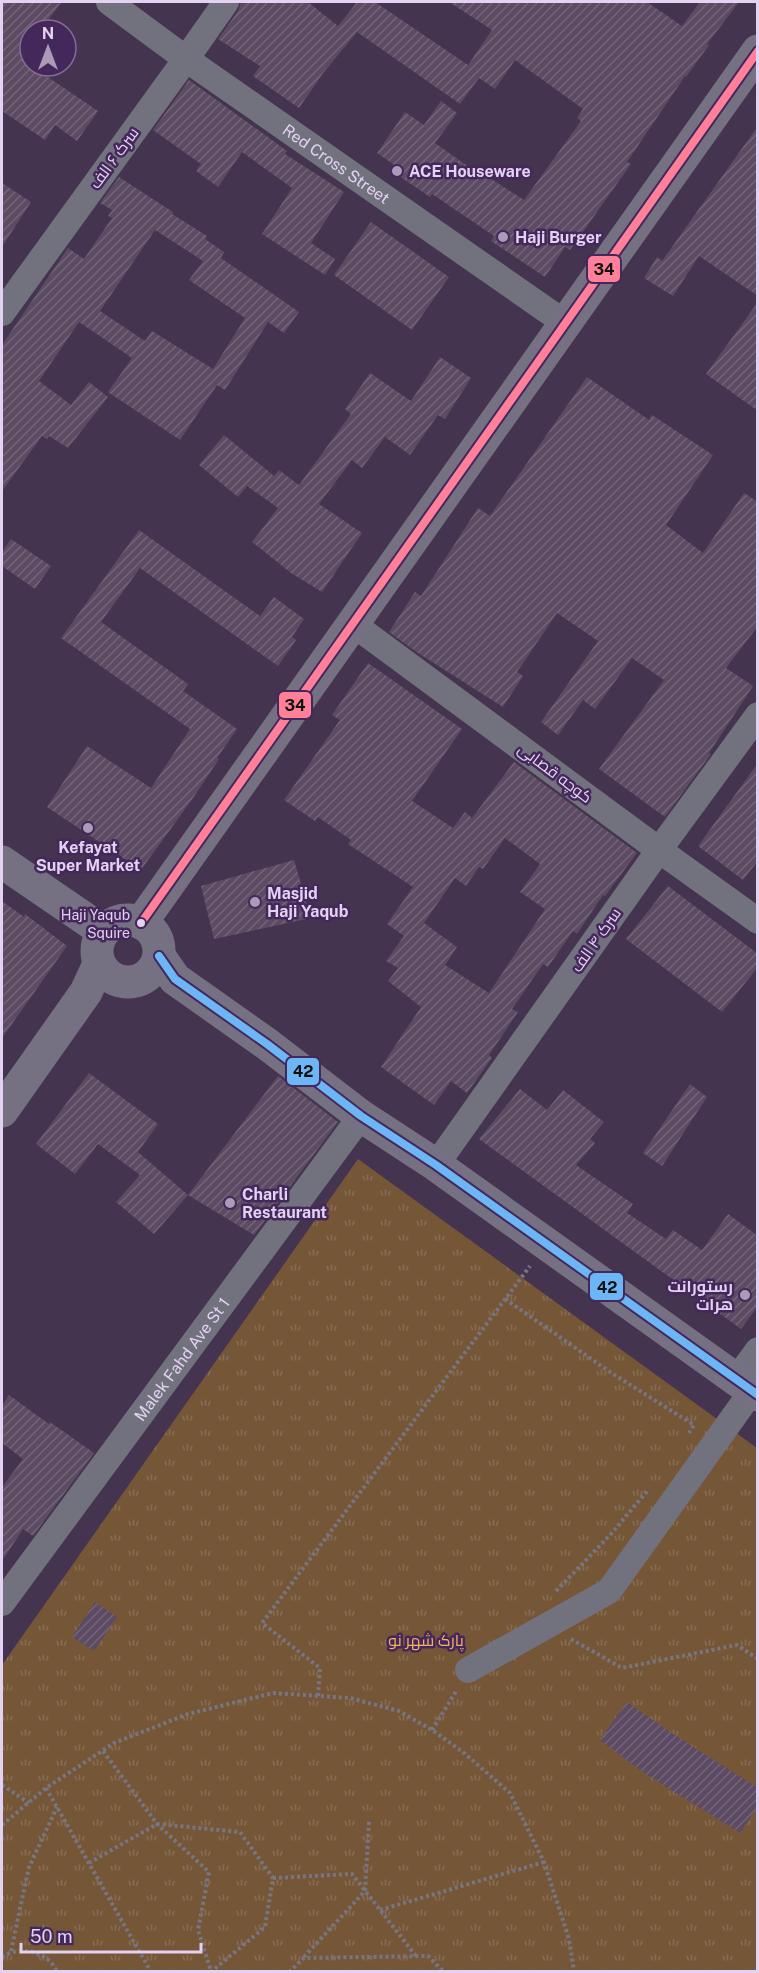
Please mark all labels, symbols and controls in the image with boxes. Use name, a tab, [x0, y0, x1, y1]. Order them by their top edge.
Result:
north arrow	[18, 18, 78, 78]
text: N	[42, 24, 54, 43]
street label: Red Cross Street	[279, 120, 393, 208]
street label: سرک ۶ الف	[85, 124, 143, 192]
place label: ACE Houseware	[409, 162, 531, 181]
marker: ACE Houseware	[390, 164, 404, 178]
place label: Haji Burger	[515, 228, 602, 247]
marker: Haji Burger	[496, 230, 510, 244]
line badge: 34	[587, 255, 621, 283]
text: 34	[593, 260, 615, 279]
line badge: 34	[278, 691, 312, 719]
text: 34	[284, 696, 306, 715]
street label: کوچه قصابی	[513, 739, 596, 809]
marker: Kefayat Super Market	[81, 821, 95, 835]
place label: Kefayat Super Market	[36, 838, 141, 875]
place label: Masjid Haji Yaqub	[267, 884, 349, 921]
marker: Masjid Haji Yaqub	[248, 895, 262, 909]
street label: سرک ۴ الف	[567, 904, 625, 976]
place label: Haji Yaqub Squire	[61, 907, 130, 941]
marker: Haji Yaqub Squire	[135, 917, 147, 929]
line badge: 42	[286, 1057, 320, 1086]
text: 42	[293, 1062, 313, 1081]
place label: Charli Restaurant	[242, 1185, 327, 1222]
marker: Charli Restaurant	[223, 1196, 237, 1210]
line badge: 42	[589, 1272, 624, 1301]
place label: رستورانت هرات	[667, 1277, 733, 1314]
text: 42	[597, 1278, 617, 1297]
marker: رستورانت هرات	[738, 1288, 752, 1302]
street label: Malek Fahd Ave St 1	[130, 1294, 233, 1425]
park label: پارک شهر نو	[388, 1631, 465, 1652]
scale bar	[21, 1916, 201, 1954]
text: 50 m	[30, 1926, 73, 1947]

